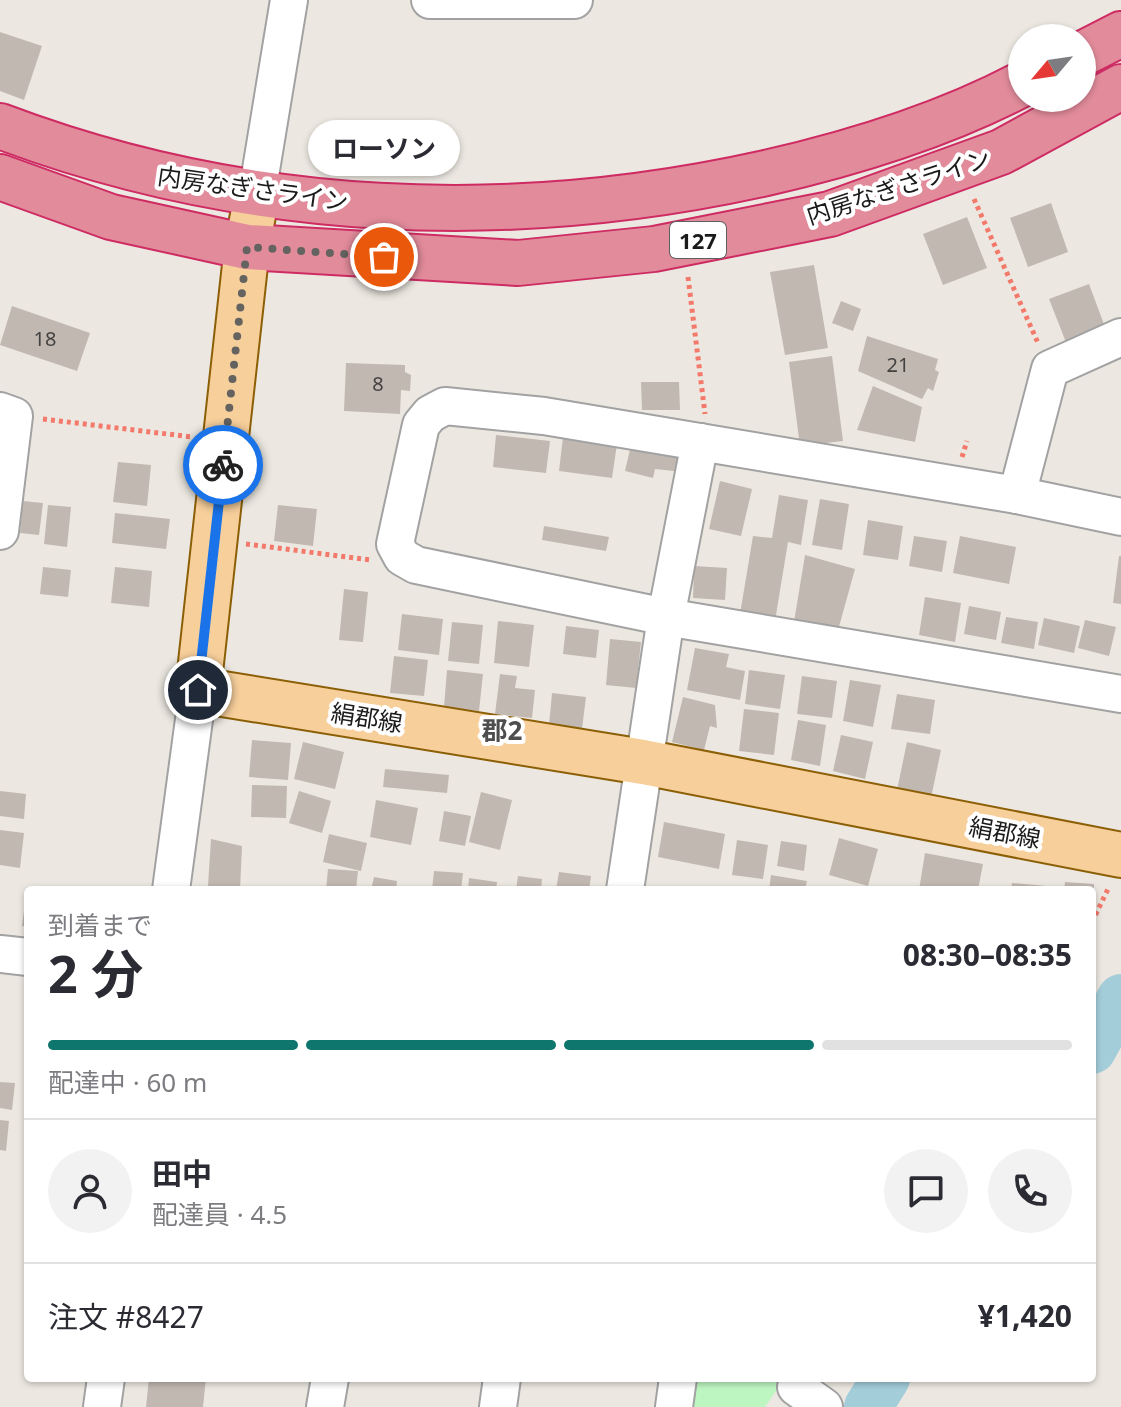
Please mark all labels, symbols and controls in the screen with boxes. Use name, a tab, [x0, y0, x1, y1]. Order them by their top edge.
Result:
north arrow	[1008, 24, 1096, 112]
map controls	[1008, 24, 1096, 112]
callout: ローソン	[308, 121, 460, 177]
text: ローソン	[332, 130, 436, 166]
street label: 内房なぎさライン	[802, 141, 994, 231]
street label: 内房なぎさライン	[156, 158, 350, 218]
road number: 127	[670, 222, 726, 258]
pin	[350, 223, 418, 291]
icon: bag	[362, 235, 406, 279]
house number: 18	[34, 325, 56, 352]
house number: 21	[887, 351, 909, 378]
house number: 8	[372, 370, 384, 397]
courier	[183, 425, 263, 505]
icon: bike	[201, 443, 245, 487]
pin	[164, 656, 232, 724]
icon: home	[176, 668, 220, 712]
street label: 絹郡線	[329, 695, 405, 739]
district label: 郡2	[482, 712, 523, 748]
street label: 絹郡線	[967, 809, 1043, 855]
text: 到着まで	[48, 907, 152, 943]
text: 08:30–08:35	[903, 934, 1072, 975]
text: 2 分	[48, 937, 143, 1008]
text: 配達中 · 60 m	[48, 1064, 207, 1100]
button: person	[48, 1149, 132, 1233]
button: chat	[884, 1149, 968, 1233]
button: phone	[988, 1149, 1072, 1233]
text: 田中	[152, 1153, 212, 1194]
text: 配達員 · 4.5	[152, 1196, 287, 1232]
text: ¥1,420	[978, 1295, 1072, 1336]
text: 注文 #8427	[48, 1296, 204, 1337]

